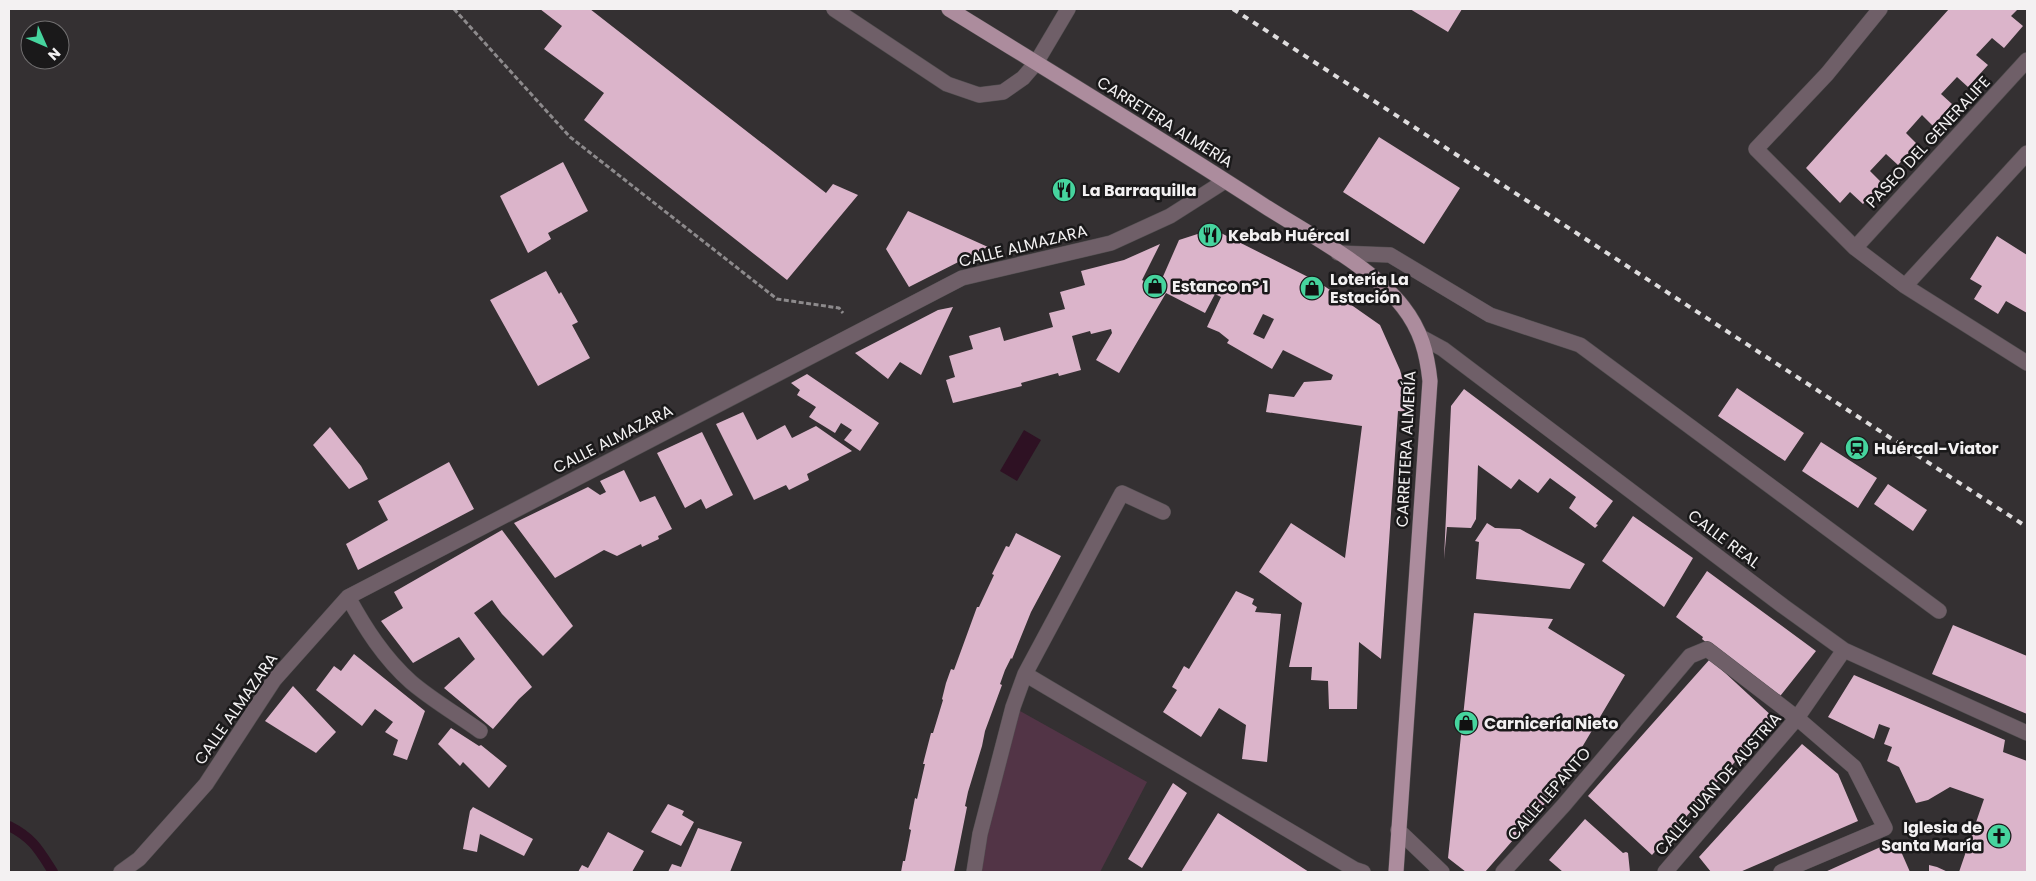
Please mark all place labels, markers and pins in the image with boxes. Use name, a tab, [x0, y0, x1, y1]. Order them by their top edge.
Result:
restaurant icon: La Barraquilla	[1051, 177, 1077, 203]
place label: La Barraquilla	[1082, 179, 1197, 202]
restaurant icon: Kebab Huércal	[1197, 222, 1223, 248]
place label: Kebab Huércal	[1228, 224, 1349, 247]
place label: Lotería La Estación	[1330, 268, 1409, 309]
shop icon: Estanco nº 1	[1142, 273, 1168, 299]
place label: Estanco nº 1	[1172, 275, 1269, 298]
shop icon: Lotería La Estación	[1299, 275, 1325, 301]
station icon: Huércal-Viator	[1844, 435, 1870, 461]
place label: Huércal-Viator	[1874, 437, 1999, 460]
shop icon: Carnicería Nieto	[1453, 710, 1479, 736]
place label: Carnicería Nieto	[1484, 712, 1618, 735]
place label: Iglesia de Santa María	[1881, 816, 1982, 857]
church icon: Iglesia de Santa María	[1986, 823, 2012, 849]

